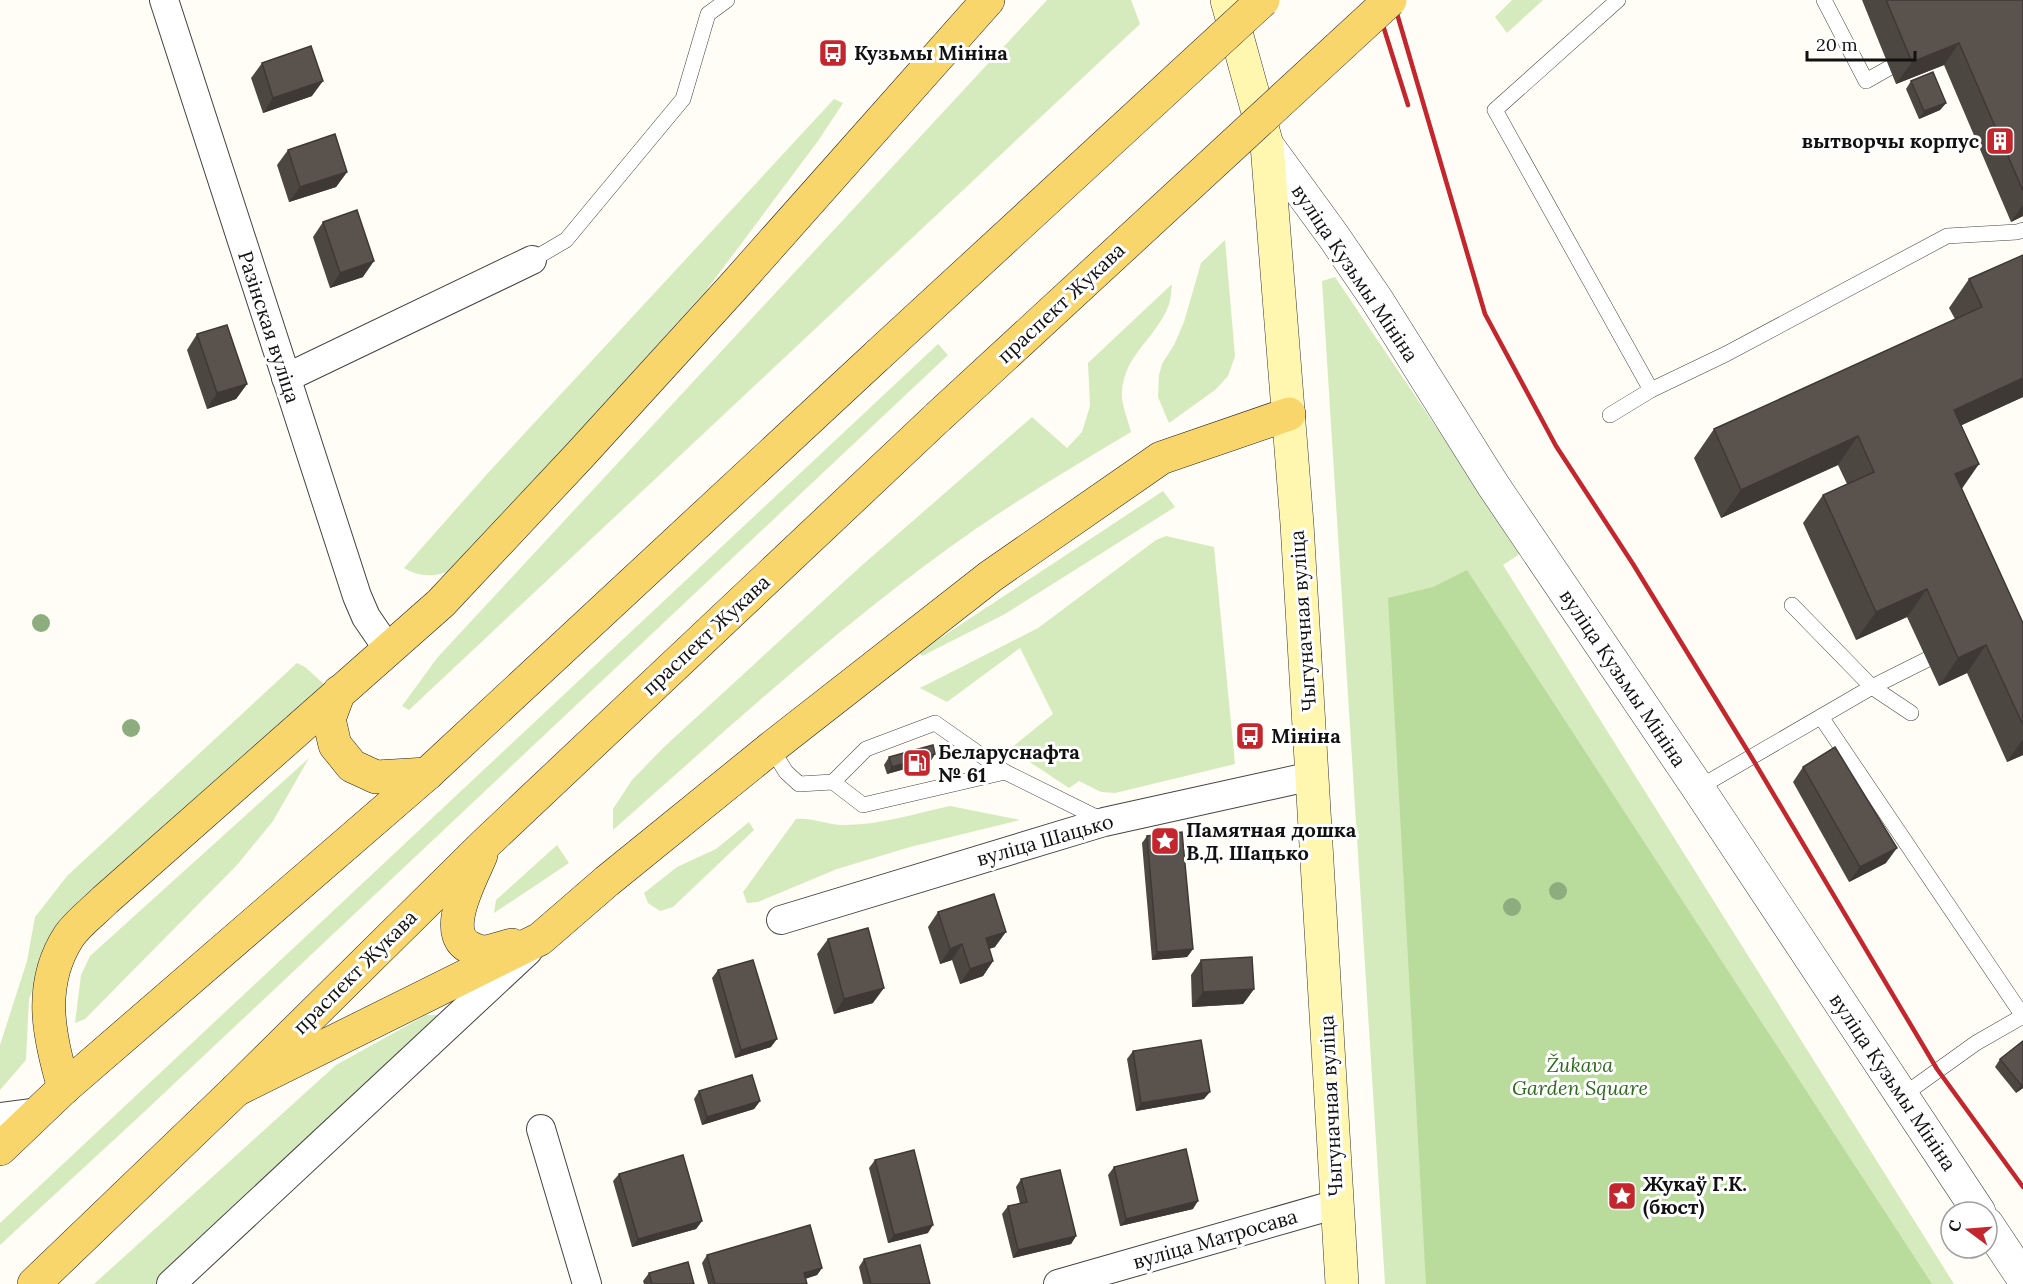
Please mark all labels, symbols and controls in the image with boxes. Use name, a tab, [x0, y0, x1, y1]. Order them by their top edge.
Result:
scale bar	[1807, 24, 1915, 62]
text: 20 m	[1816, 33, 1858, 56]
bus stop icon: Кузьмы Мініна	[817, 37, 849, 69]
place label: Кузьмы Мініна	[854, 40, 1008, 65]
building icon: вытворчы корпус	[1984, 125, 2016, 157]
place label: вытворчы корпус	[1802, 128, 1980, 153]
street label: вуліца Кузьмы Мініна	[1287, 179, 1424, 366]
street label: праспект Жукава	[992, 237, 1130, 368]
street label: Разінская вуліца	[233, 248, 306, 406]
street label: Чыгуначная вуліца	[1284, 529, 1321, 713]
street label: праспект Жукава	[637, 569, 775, 700]
street label: вуліца Кузьмы Мініна	[1555, 584, 1692, 771]
bus stop icon: Мініна	[1234, 720, 1266, 752]
place label: Мініна	[1271, 723, 1341, 748]
place label: Беларуснафта № 61	[938, 739, 1080, 787]
fuel station icon: Беларуснафта № 61	[901, 747, 933, 779]
street label: вуліца Шацько	[974, 808, 1116, 871]
place label: Памятная дошка В.Д. Шацько	[1186, 817, 1357, 865]
place icon: Памятная дошка В.Д. Шацько	[1149, 825, 1181, 857]
street label: праспект Жукава	[287, 904, 422, 1039]
street label: вуліца Кузьмы Мініна	[1825, 988, 1962, 1175]
street label: Чыгуначная вуліца	[1313, 1015, 1348, 1198]
park label: Žukava Garden Square	[1512, 1052, 1648, 1100]
place label: Жукаў Г.К. (бюст)	[1643, 1171, 1747, 1220]
place icon: Жукаў Г.К. (бюст)	[1606, 1180, 1638, 1212]
north arrow	[1939, 1200, 1999, 1260]
street label: вуліца Матросава	[1130, 1203, 1300, 1274]
text: С	[1943, 1218, 1966, 1234]

